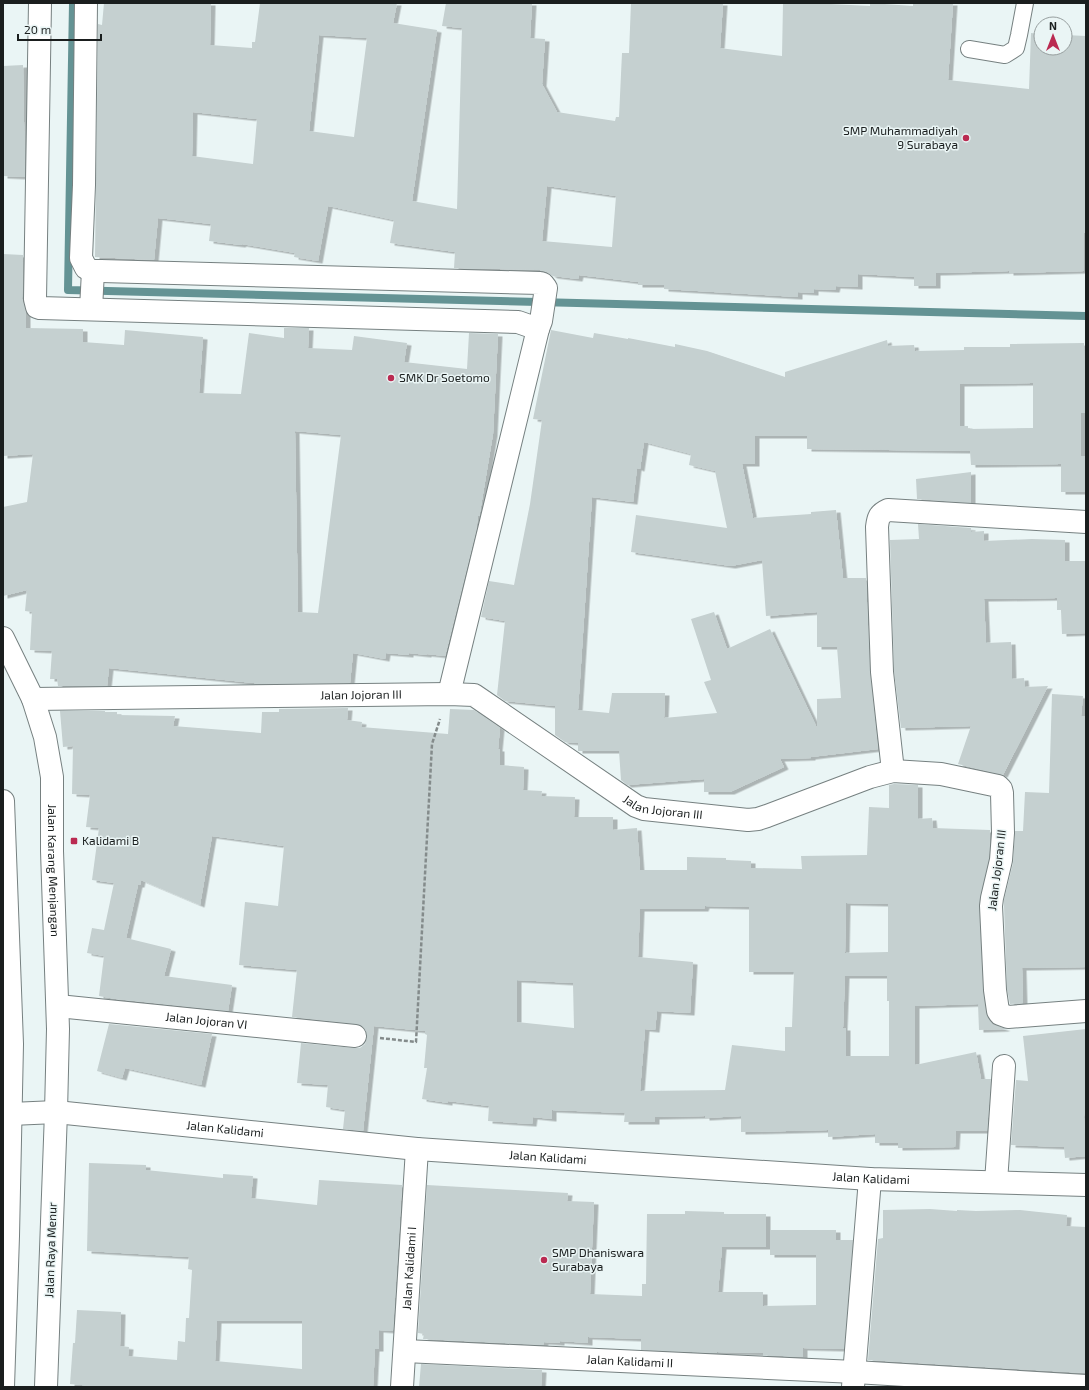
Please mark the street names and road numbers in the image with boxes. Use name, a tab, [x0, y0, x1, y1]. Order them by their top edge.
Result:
street label: Jalan Jojoran III	[320, 687, 402, 702]
street label: Jalan Jojoran III	[621, 791, 703, 821]
street label: Jalan Karang Menjangan	[46, 804, 63, 937]
street label: Jalan Jojoran III	[984, 829, 1009, 911]
street label: Jalan Jojoran VI	[165, 1009, 248, 1031]
street label: Jalan Kalidami	[186, 1117, 265, 1139]
street label: Jalan Kalidami	[509, 1147, 587, 1166]
street label: Jalan Kalidami	[832, 1169, 910, 1186]
street label: Jalan Raya Menur	[41, 1202, 59, 1298]
street label: Jalan Kalidami I	[399, 1226, 418, 1310]
street label: Jalan Kalidami II	[586, 1351, 673, 1370]

